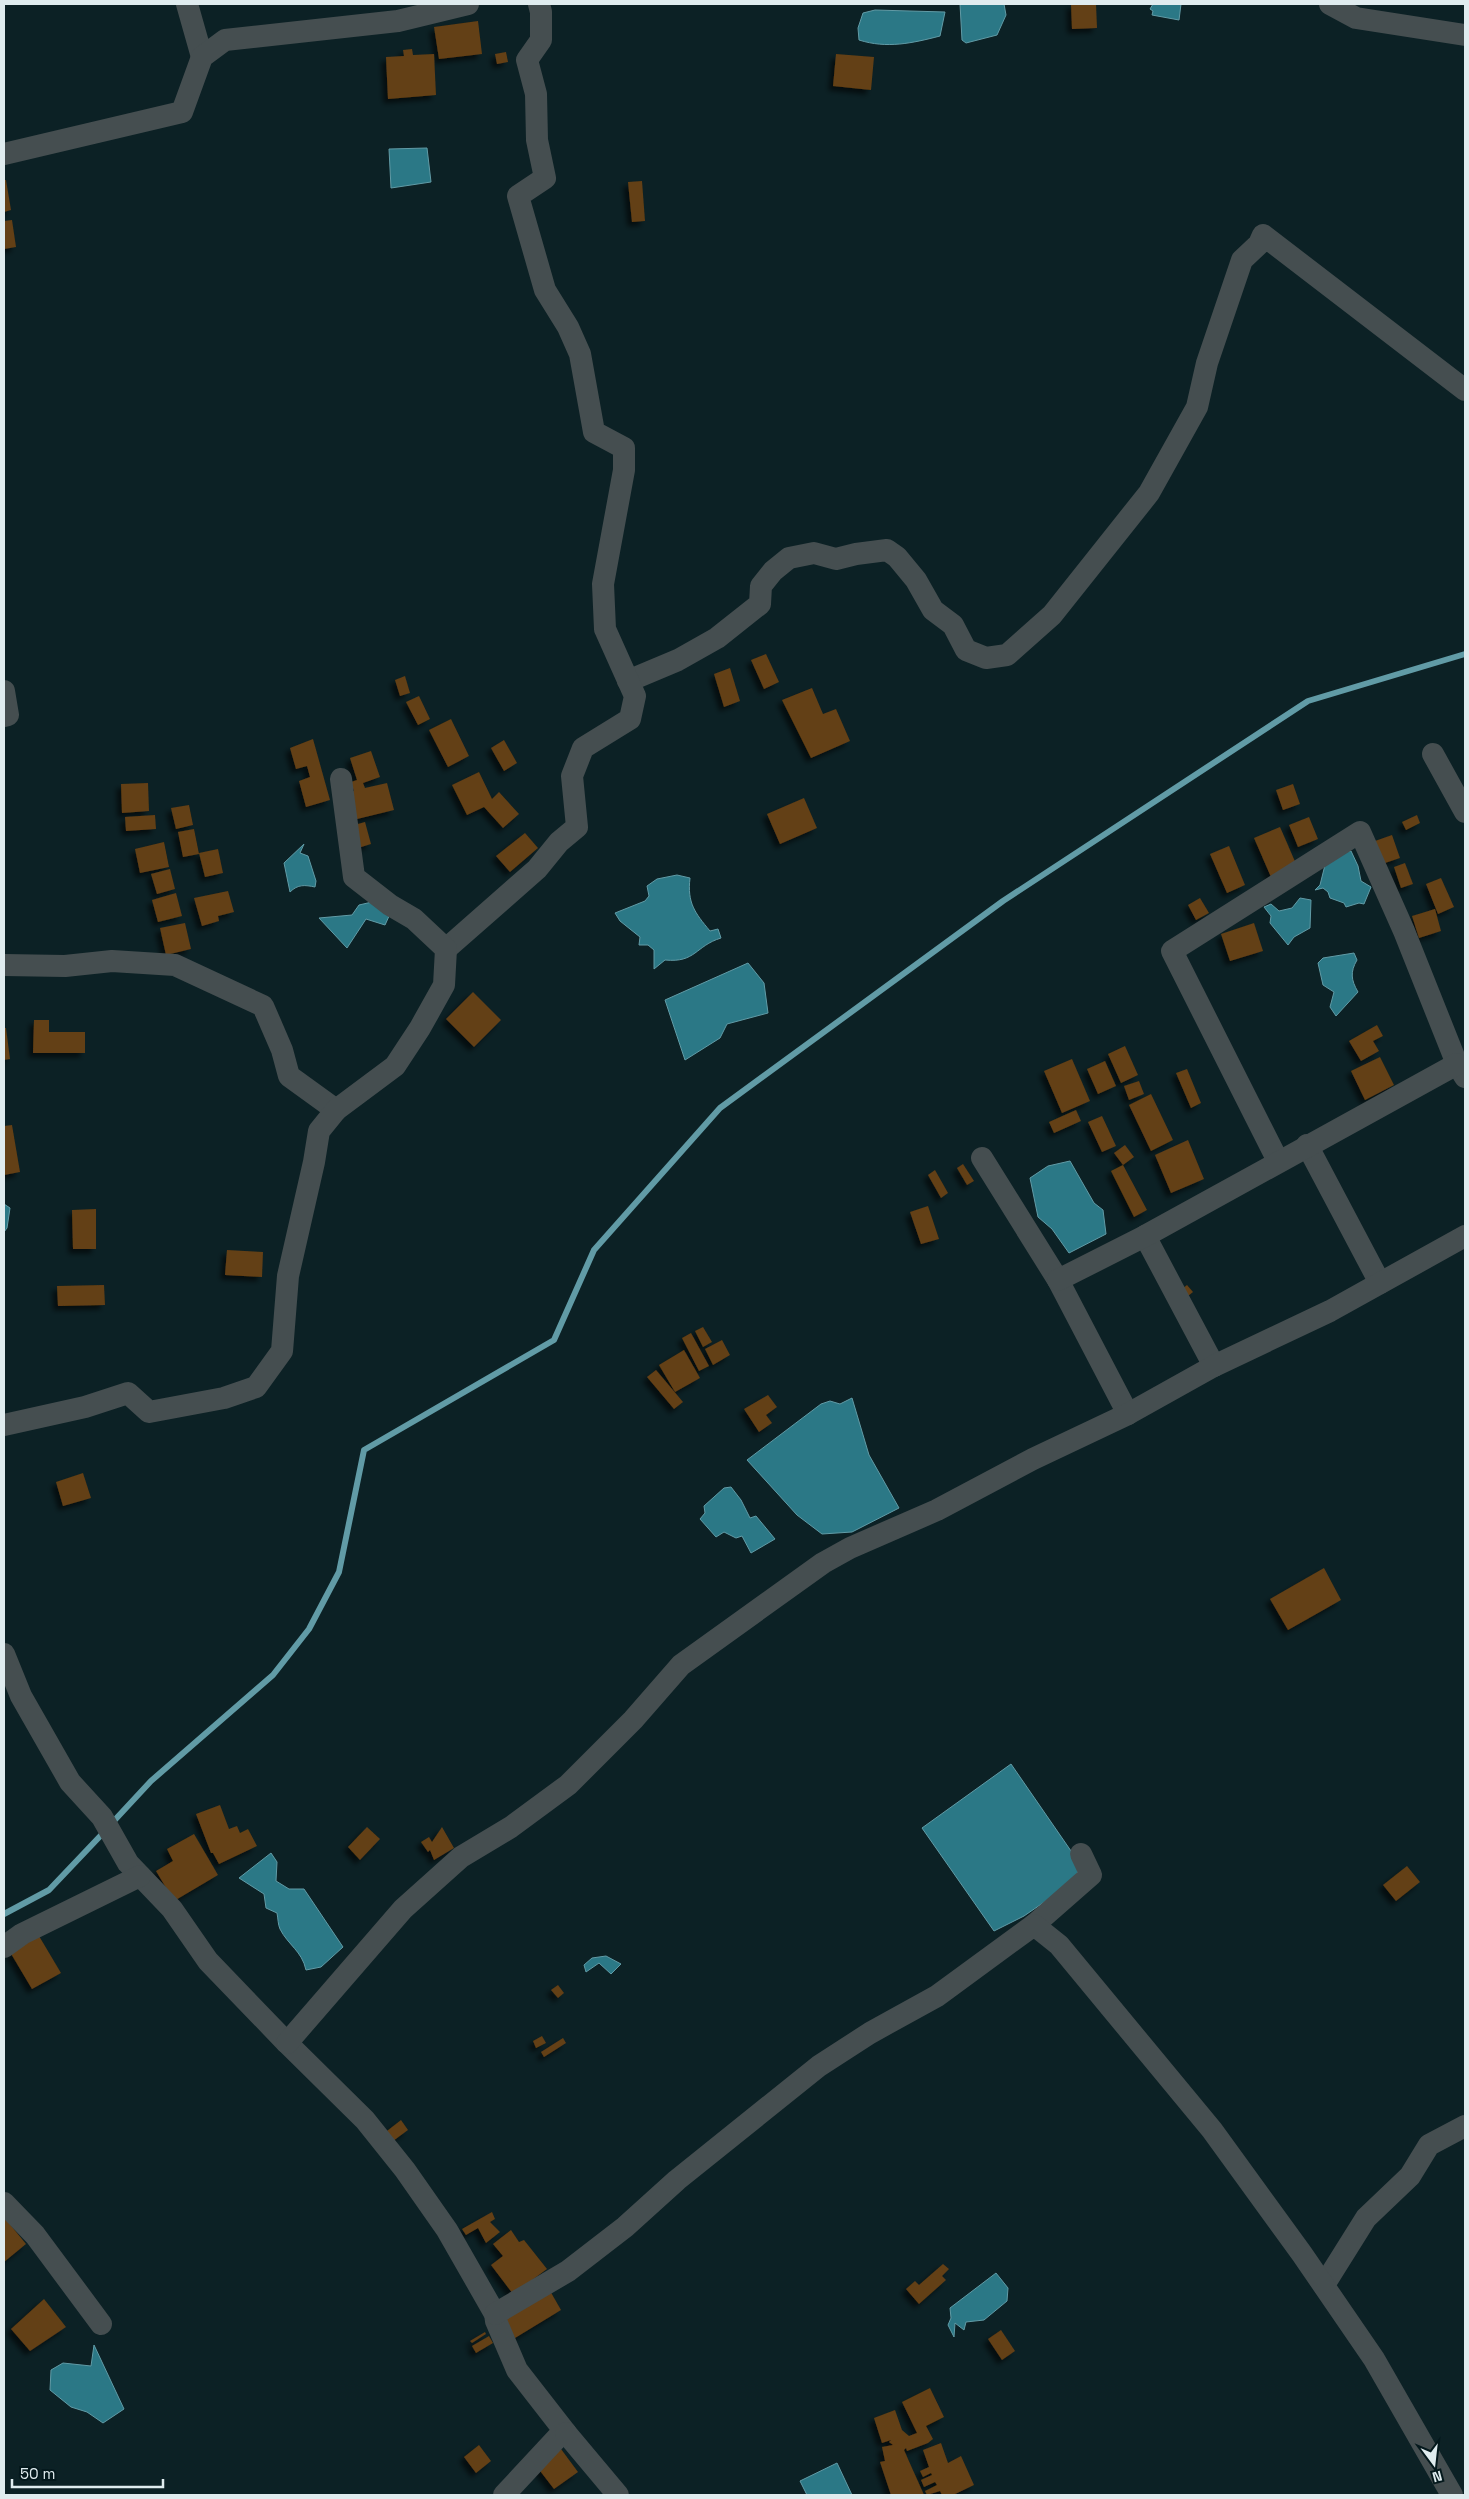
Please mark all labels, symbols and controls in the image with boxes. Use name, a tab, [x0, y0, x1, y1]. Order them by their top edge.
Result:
north arrow	[1409, 2439, 1459, 2489]
scale bar	[12, 2456, 164, 2488]
text: 50 m	[20, 2464, 55, 2483]
text: N	[1430, 2467, 1444, 2486]

